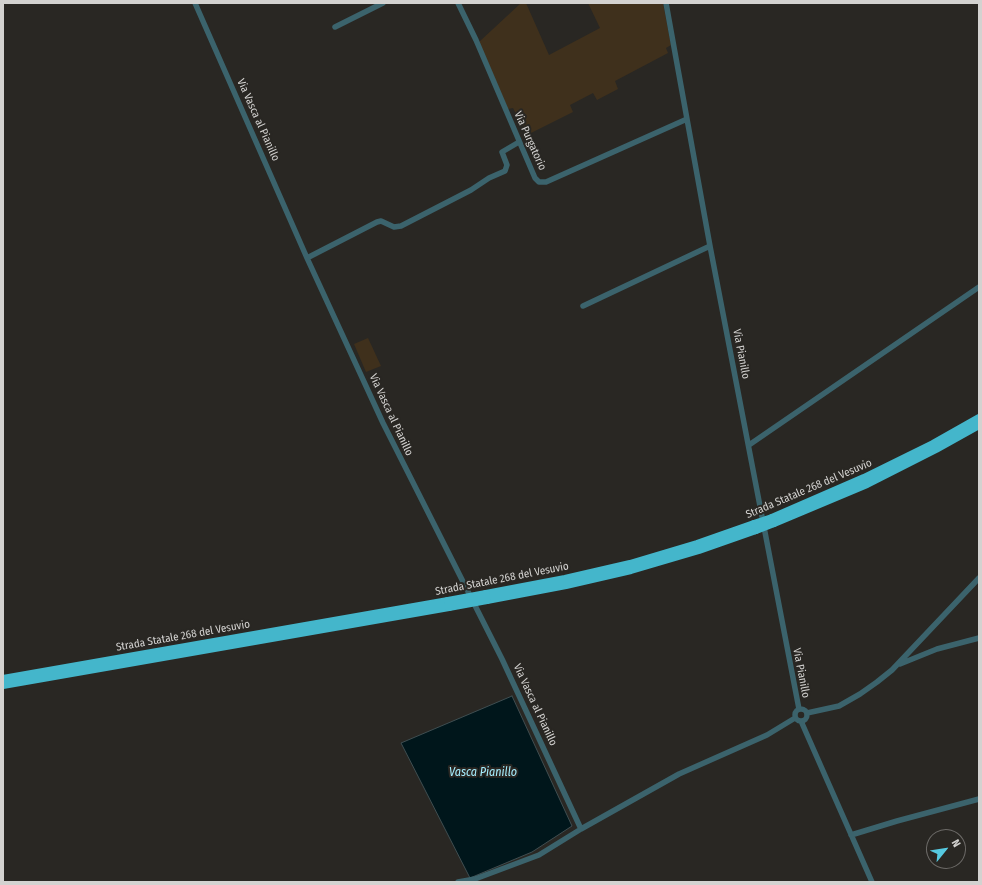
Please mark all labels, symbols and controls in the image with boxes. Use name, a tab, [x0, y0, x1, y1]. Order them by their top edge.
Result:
street label: Via Vasca al Pianillo	[234, 77, 282, 163]
street label: Via Purgatorio	[511, 109, 549, 173]
street label: Via Pianillo	[730, 328, 752, 380]
street label: Via Vasca al Pianillo	[366, 372, 416, 458]
street label: Strada Statale 268 del Vesuvio	[744, 456, 874, 522]
street label: Strada Statale 268 del Vesuvio	[434, 560, 570, 598]
street label: Strada Statale 268 del Vesuvio	[115, 618, 251, 654]
street label: Via Pianillo	[790, 647, 812, 699]
street label: Via Vasca al Pianillo	[510, 662, 560, 748]
water label: Vasca Pianillo	[449, 766, 517, 780]
north arrow	[926, 829, 966, 869]
text: N	[949, 837, 963, 849]

